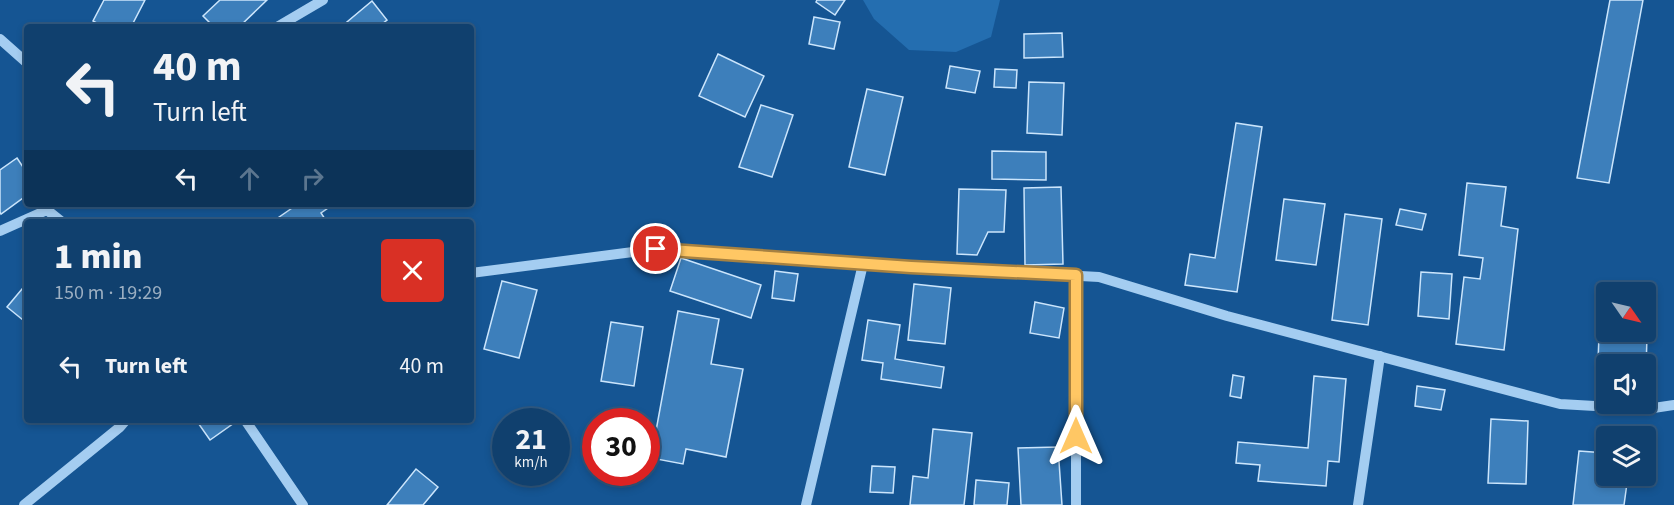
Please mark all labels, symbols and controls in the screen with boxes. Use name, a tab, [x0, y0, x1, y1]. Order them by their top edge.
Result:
text: 40 m	[153, 37, 242, 97]
icon: left	[54, 48, 132, 126]
text: Turn left	[153, 93, 247, 132]
icon: left	[170, 162, 203, 195]
icon: ahead	[233, 162, 266, 195]
icon: right	[296, 162, 329, 195]
pin	[630, 223, 681, 274]
text: 1 min	[54, 231, 142, 282]
icon: arrive	[639, 232, 672, 265]
button: close	[381, 239, 444, 302]
text: 150 m · 19:29	[54, 279, 162, 307]
north arrow	[1596, 282, 1656, 342]
map controls	[1596, 282, 1656, 486]
icon: left	[54, 350, 87, 383]
text: Turn left	[105, 350, 187, 382]
text: 40 m	[399, 350, 444, 382]
button: sound	[1596, 354, 1656, 414]
position arrow	[1044, 404, 1108, 468]
speed limit sign: 30	[582, 408, 660, 486]
text: 21	[515, 418, 547, 461]
button: layers	[1596, 426, 1656, 486]
text: km/h	[514, 452, 548, 473]

